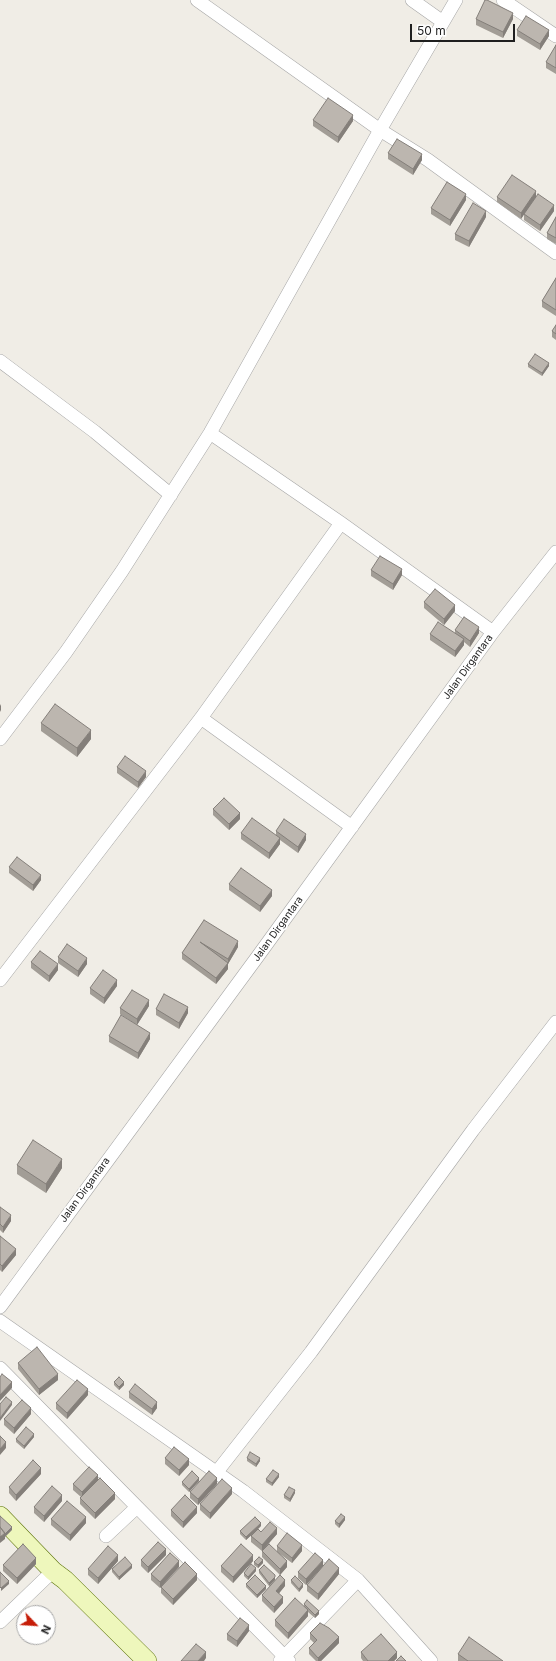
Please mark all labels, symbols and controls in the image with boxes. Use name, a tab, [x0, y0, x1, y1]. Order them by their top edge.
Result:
scale bar	[412, 16, 517, 42]
text: 50 m	[417, 23, 446, 38]
street label: Jalan Dirgantara	[440, 632, 496, 702]
street label: Jalan Dirgantara	[250, 894, 306, 964]
street label: Jalan Dirgantara	[57, 1155, 113, 1225]
north arrow	[16, 1605, 56, 1645]
text: N	[38, 1623, 54, 1636]

